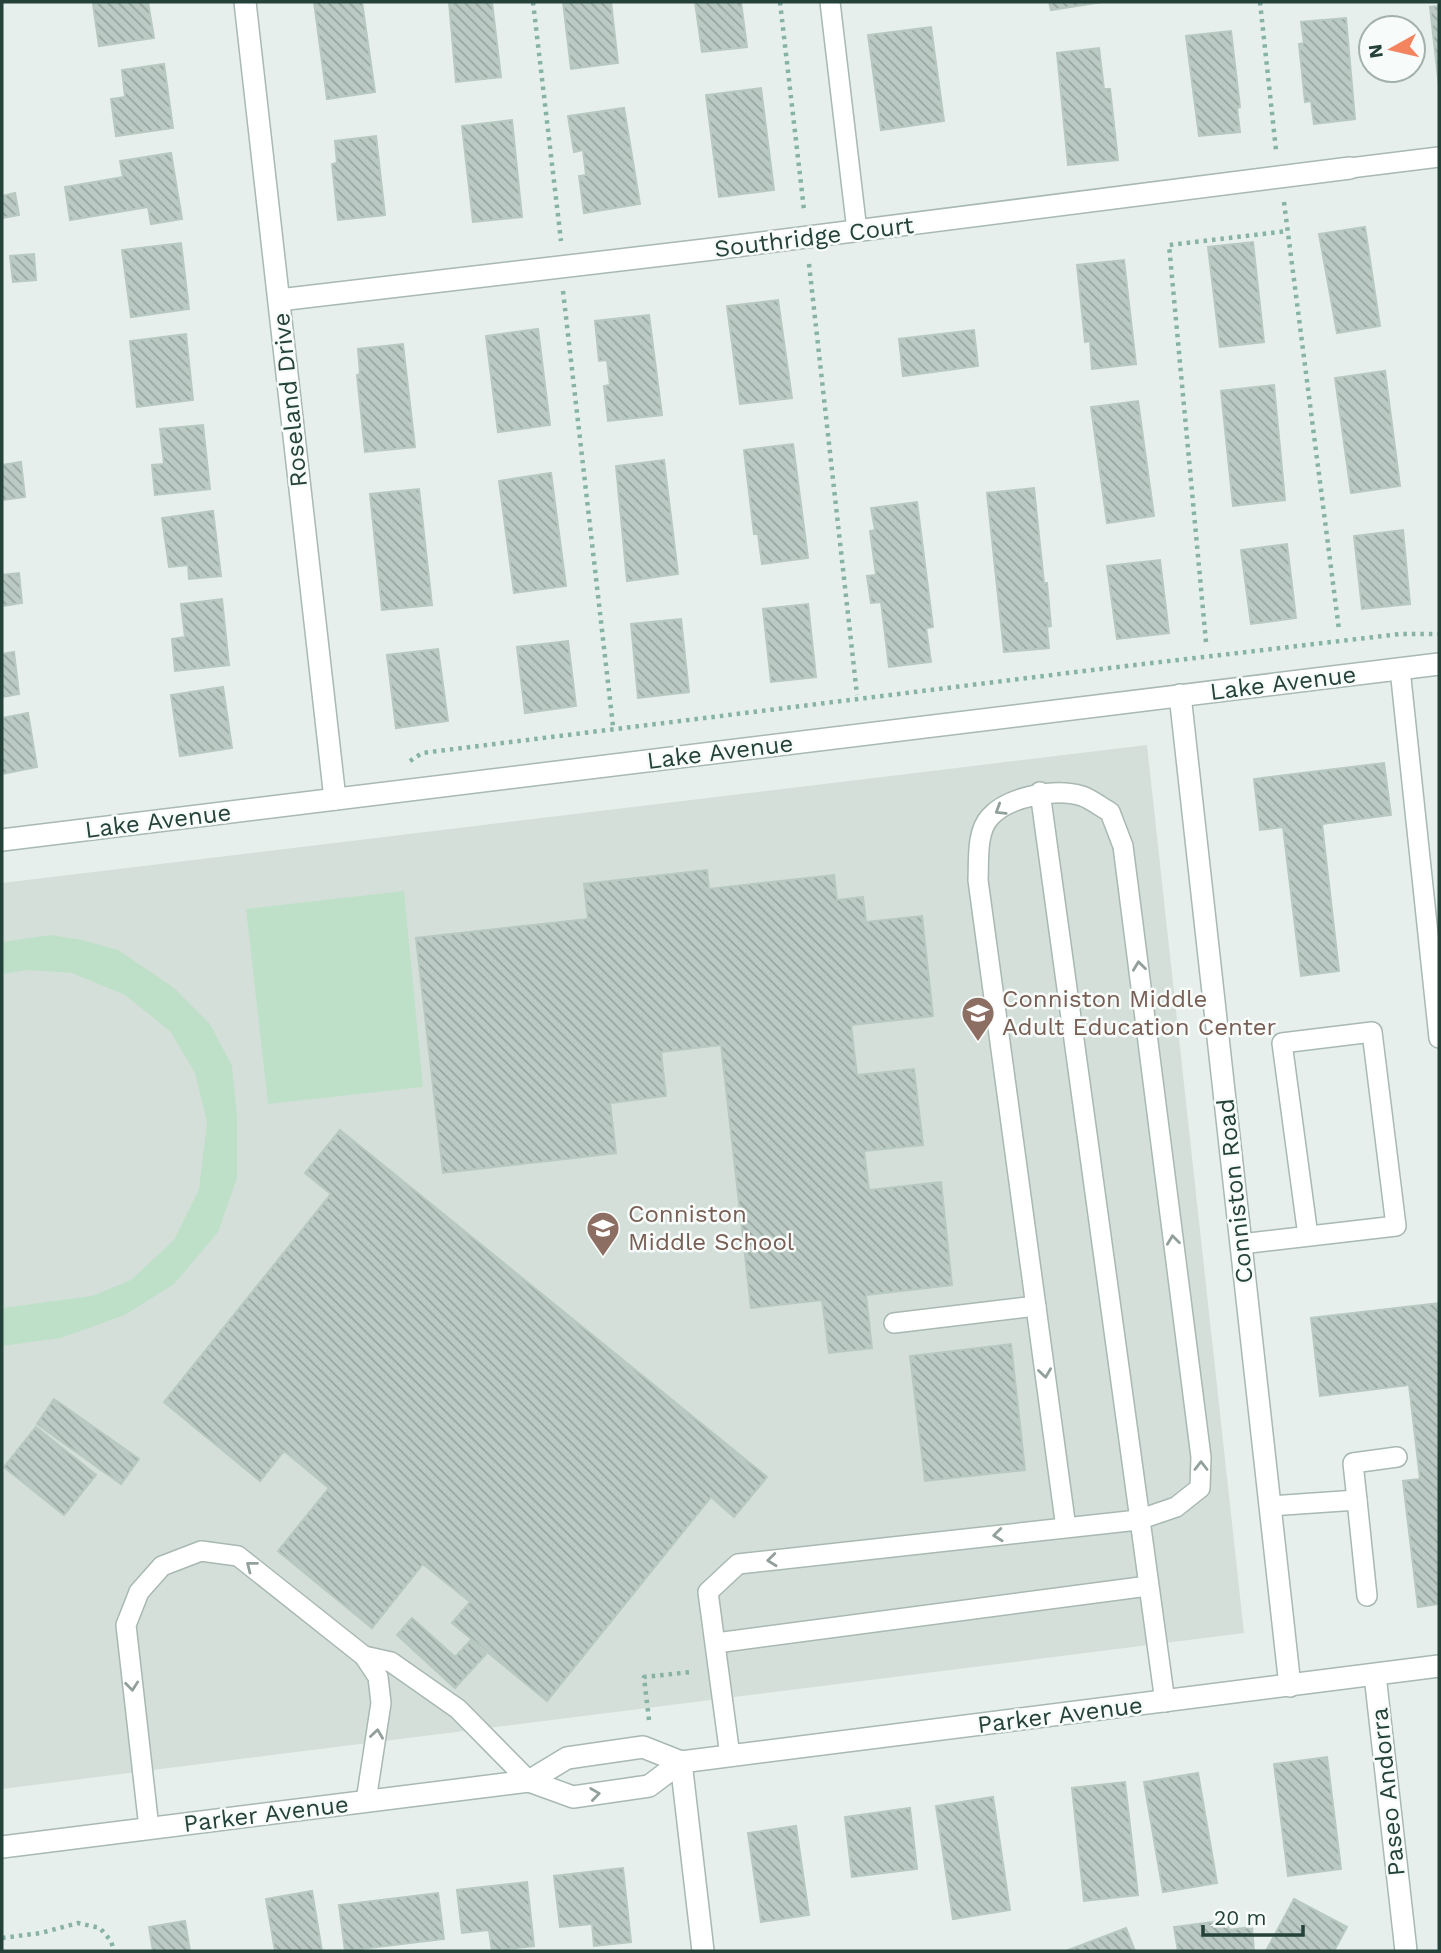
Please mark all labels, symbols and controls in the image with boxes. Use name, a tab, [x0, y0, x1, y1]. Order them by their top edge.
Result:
north arrow	[1357, 14, 1427, 84]
text: N	[1363, 43, 1388, 60]
street label: Southridge Court	[713, 211, 915, 263]
street label: Roseland Drive	[267, 311, 313, 489]
street label: Lake Avenue	[1208, 660, 1358, 706]
street label: Lake Avenue	[645, 729, 795, 775]
street label: Lake Avenue	[83, 798, 233, 844]
one-way arrow	[994, 802, 1007, 815]
one-way arrow	[1131, 960, 1146, 972]
place label: Conniston Middle Adult Education Center	[1002, 985, 1277, 1041]
school or university icon: Conniston Middle Adult Education Center	[959, 994, 997, 1043]
street label: Conniston Road	[1211, 1097, 1259, 1285]
place label: Conniston Middle School	[628, 1200, 795, 1256]
school or university icon: Conniston Middle School	[584, 1209, 622, 1258]
one-way arrow	[1166, 1235, 1181, 1246]
one-way arrow	[1038, 1368, 1053, 1379]
one-way arrow	[1193, 1460, 1209, 1471]
one-way arrow	[993, 1528, 1004, 1543]
one-way arrow	[767, 1553, 778, 1568]
one-way arrow	[246, 1561, 259, 1574]
one-way arrow	[125, 1681, 140, 1692]
street label: Parker Avenue	[976, 1691, 1144, 1739]
street label: Paseo Andorra	[1365, 1706, 1411, 1878]
one-way arrow	[369, 1728, 384, 1740]
one-way arrow	[589, 1786, 601, 1801]
street label: Parker Avenue	[182, 1790, 350, 1838]
scale bar	[1203, 1894, 1303, 1938]
text: 20 m	[1214, 1905, 1266, 1930]

